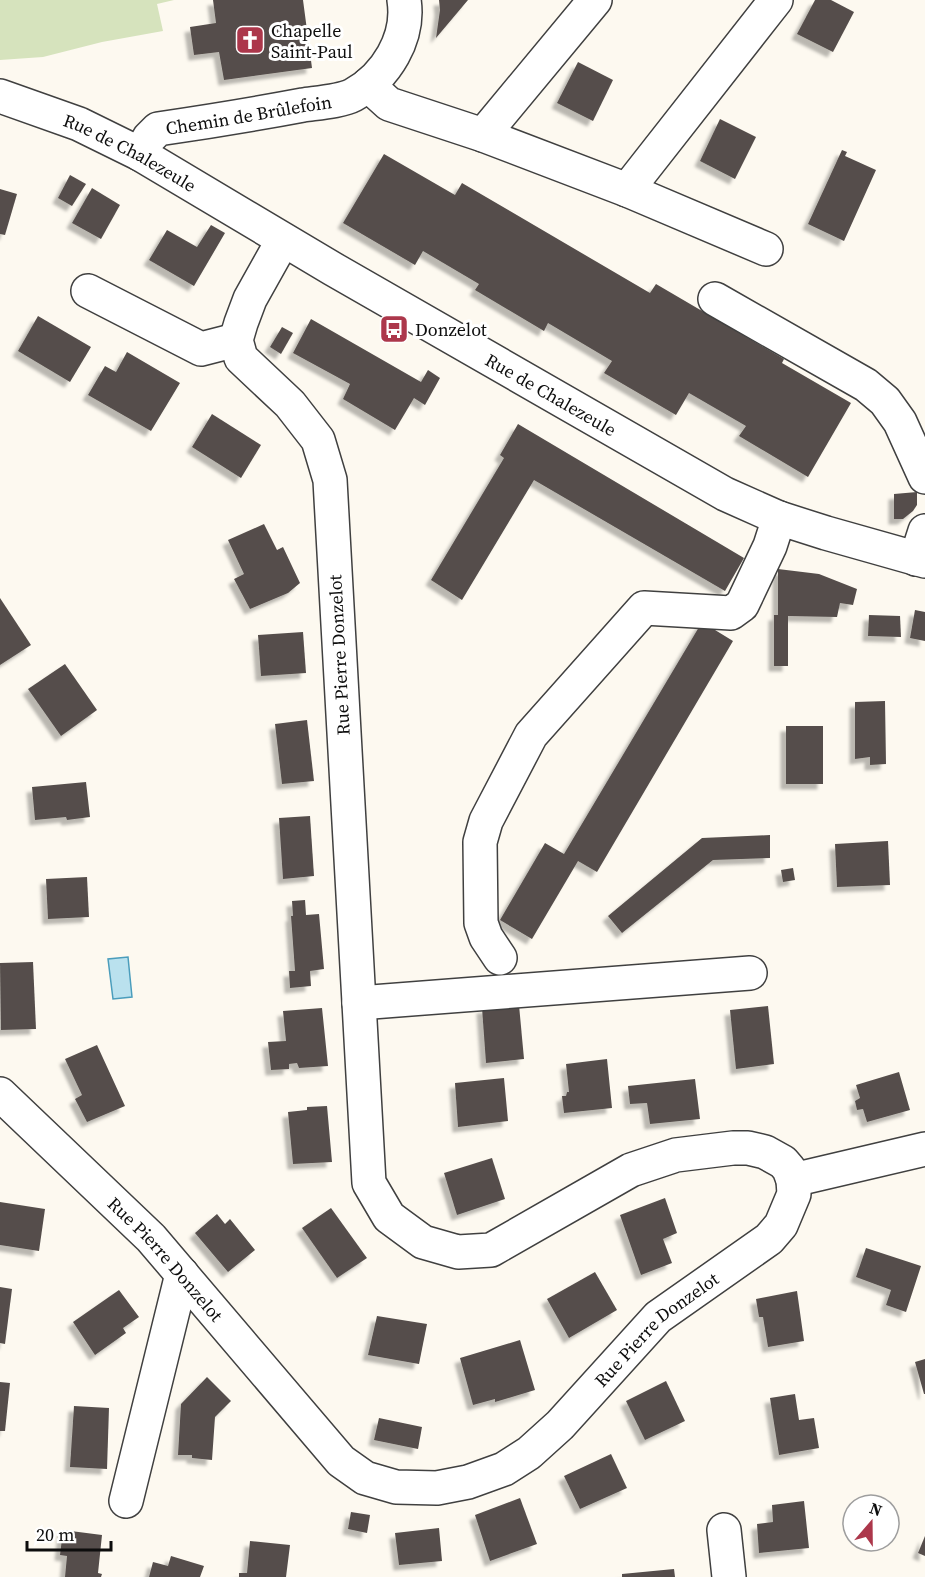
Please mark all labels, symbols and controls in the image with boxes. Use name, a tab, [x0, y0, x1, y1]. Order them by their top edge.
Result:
place label: Chapelle Saint-Paul	[271, 18, 353, 64]
church icon: Chapelle Saint-Paul	[234, 24, 266, 56]
street label: Chemin de Brûlefoin	[164, 89, 333, 140]
street label: Rue de Chalezeule	[60, 107, 201, 197]
bus stop icon: Donzelot	[378, 313, 410, 345]
place label: Donzelot	[415, 317, 487, 342]
street label: Rue de Chalezeule	[481, 347, 621, 442]
street label: Rue Pierre Donzelot	[322, 574, 356, 736]
street label: Rue Pierre Donzelot	[103, 1191, 229, 1327]
street label: Rue Pierre Donzelot	[588, 1266, 723, 1392]
north arrow	[841, 1493, 901, 1553]
text: N	[867, 1497, 886, 1521]
scale bar	[27, 1514, 111, 1552]
text: 20 m	[36, 1522, 74, 1547]

